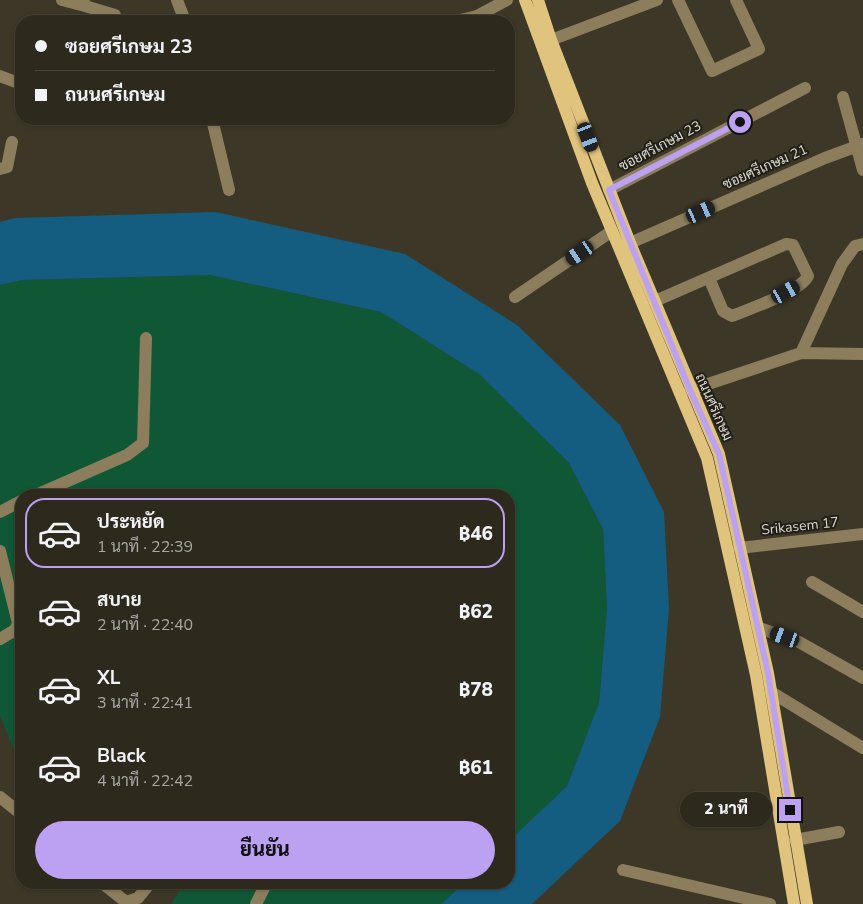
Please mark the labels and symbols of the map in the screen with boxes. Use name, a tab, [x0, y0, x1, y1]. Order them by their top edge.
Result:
route start	[729, 111, 751, 133]
street label: ซอยศรีเกษม 23	[615, 116, 705, 176]
car	[575, 120, 600, 154]
street label: ซอยศรีเกษม 21	[720, 140, 810, 194]
car	[684, 199, 717, 225]
car	[563, 238, 596, 268]
car	[769, 278, 802, 306]
street label: ถนนศรีเกษม	[691, 370, 737, 444]
street label: Srikasem 17	[760, 512, 840, 540]
car	[768, 625, 801, 649]
callout: 2 นาที	[680, 792, 772, 828]
route end	[779, 799, 801, 821]

